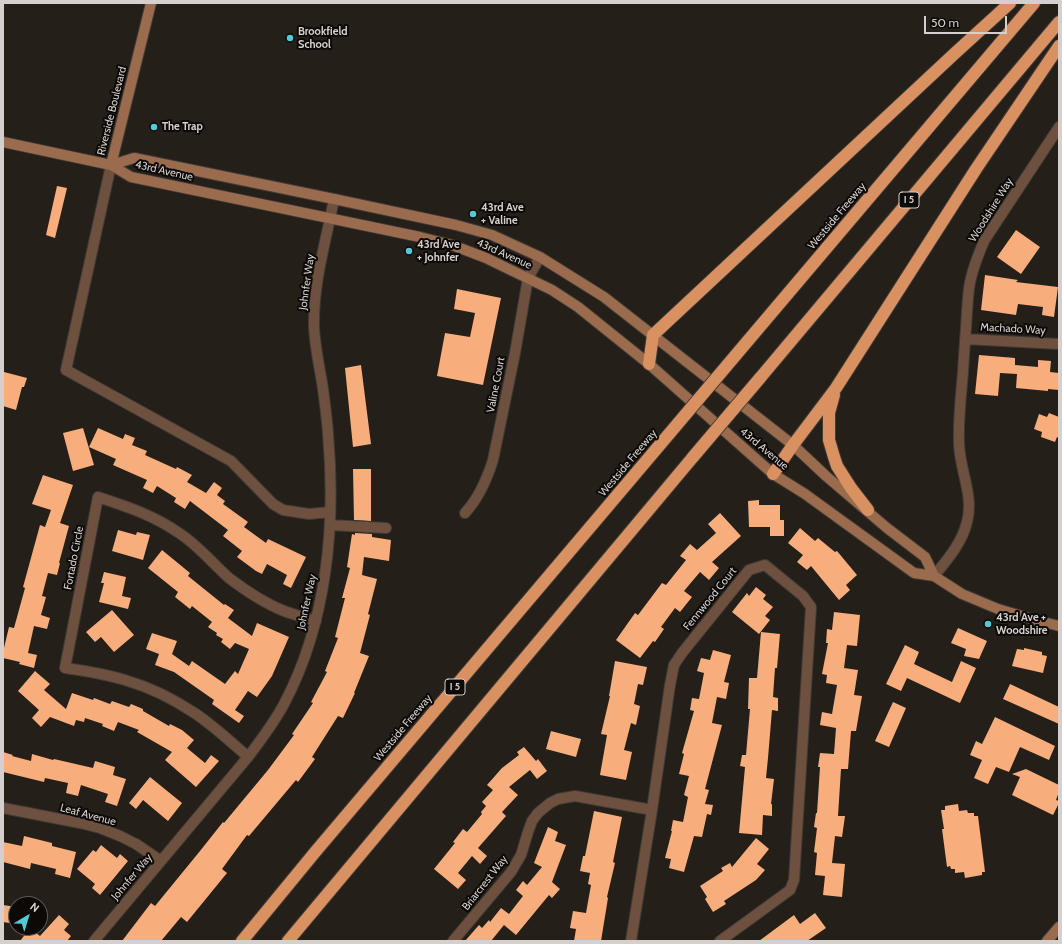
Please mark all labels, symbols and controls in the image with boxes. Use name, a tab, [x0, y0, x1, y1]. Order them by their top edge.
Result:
scale bar	[926, 8, 1009, 34]
text: 50 m	[931, 15, 959, 30]
place label: Brookfield School	[298, 25, 348, 51]
marker: Brookfield School	[285, 33, 295, 43]
street label: Riverside Boulevard	[95, 65, 129, 157]
place label: The Trap	[162, 120, 203, 134]
marker: The Trap	[149, 122, 159, 132]
street label: 43rd Avenue	[134, 158, 194, 184]
street label: Woodshire Way	[966, 176, 1016, 244]
street label: Westside Freeway	[805, 180, 869, 252]
road number: I 5	[899, 192, 919, 208]
place label: 43rd Ave + Valine	[481, 201, 524, 227]
marker: 43rd Ave + Valine	[468, 209, 478, 219]
street label: 43rd Avenue	[474, 236, 534, 272]
place label: 43rd Ave + Johnfer	[417, 238, 460, 264]
marker: 43rd Ave + Johnfer	[404, 246, 414, 256]
street label: Johnfer Way	[297, 253, 317, 311]
street label: Machado Way	[980, 321, 1046, 337]
street label: Valine Court	[484, 356, 508, 414]
street label: 43rd Avenue	[737, 425, 791, 473]
street label: Westside Freeway	[596, 427, 660, 499]
street label: Fortado Circle	[61, 525, 87, 591]
street label: Fennwood Court	[681, 565, 739, 633]
street label: Johnfer Way	[295, 573, 319, 631]
place label: 43rd Ave + Woodshire	[996, 611, 1048, 637]
marker: 43rd Ave + Woodshire	[983, 619, 993, 629]
road number: I 5	[445, 679, 465, 695]
street label: Westside Freeway	[371, 692, 435, 764]
street label: Leaf Avenue	[59, 801, 117, 829]
street label: Johnfer Way	[109, 851, 155, 903]
street label: Briarcrest Way	[459, 853, 511, 913]
north arrow	[8, 896, 48, 936]
text: N	[27, 899, 42, 915]

